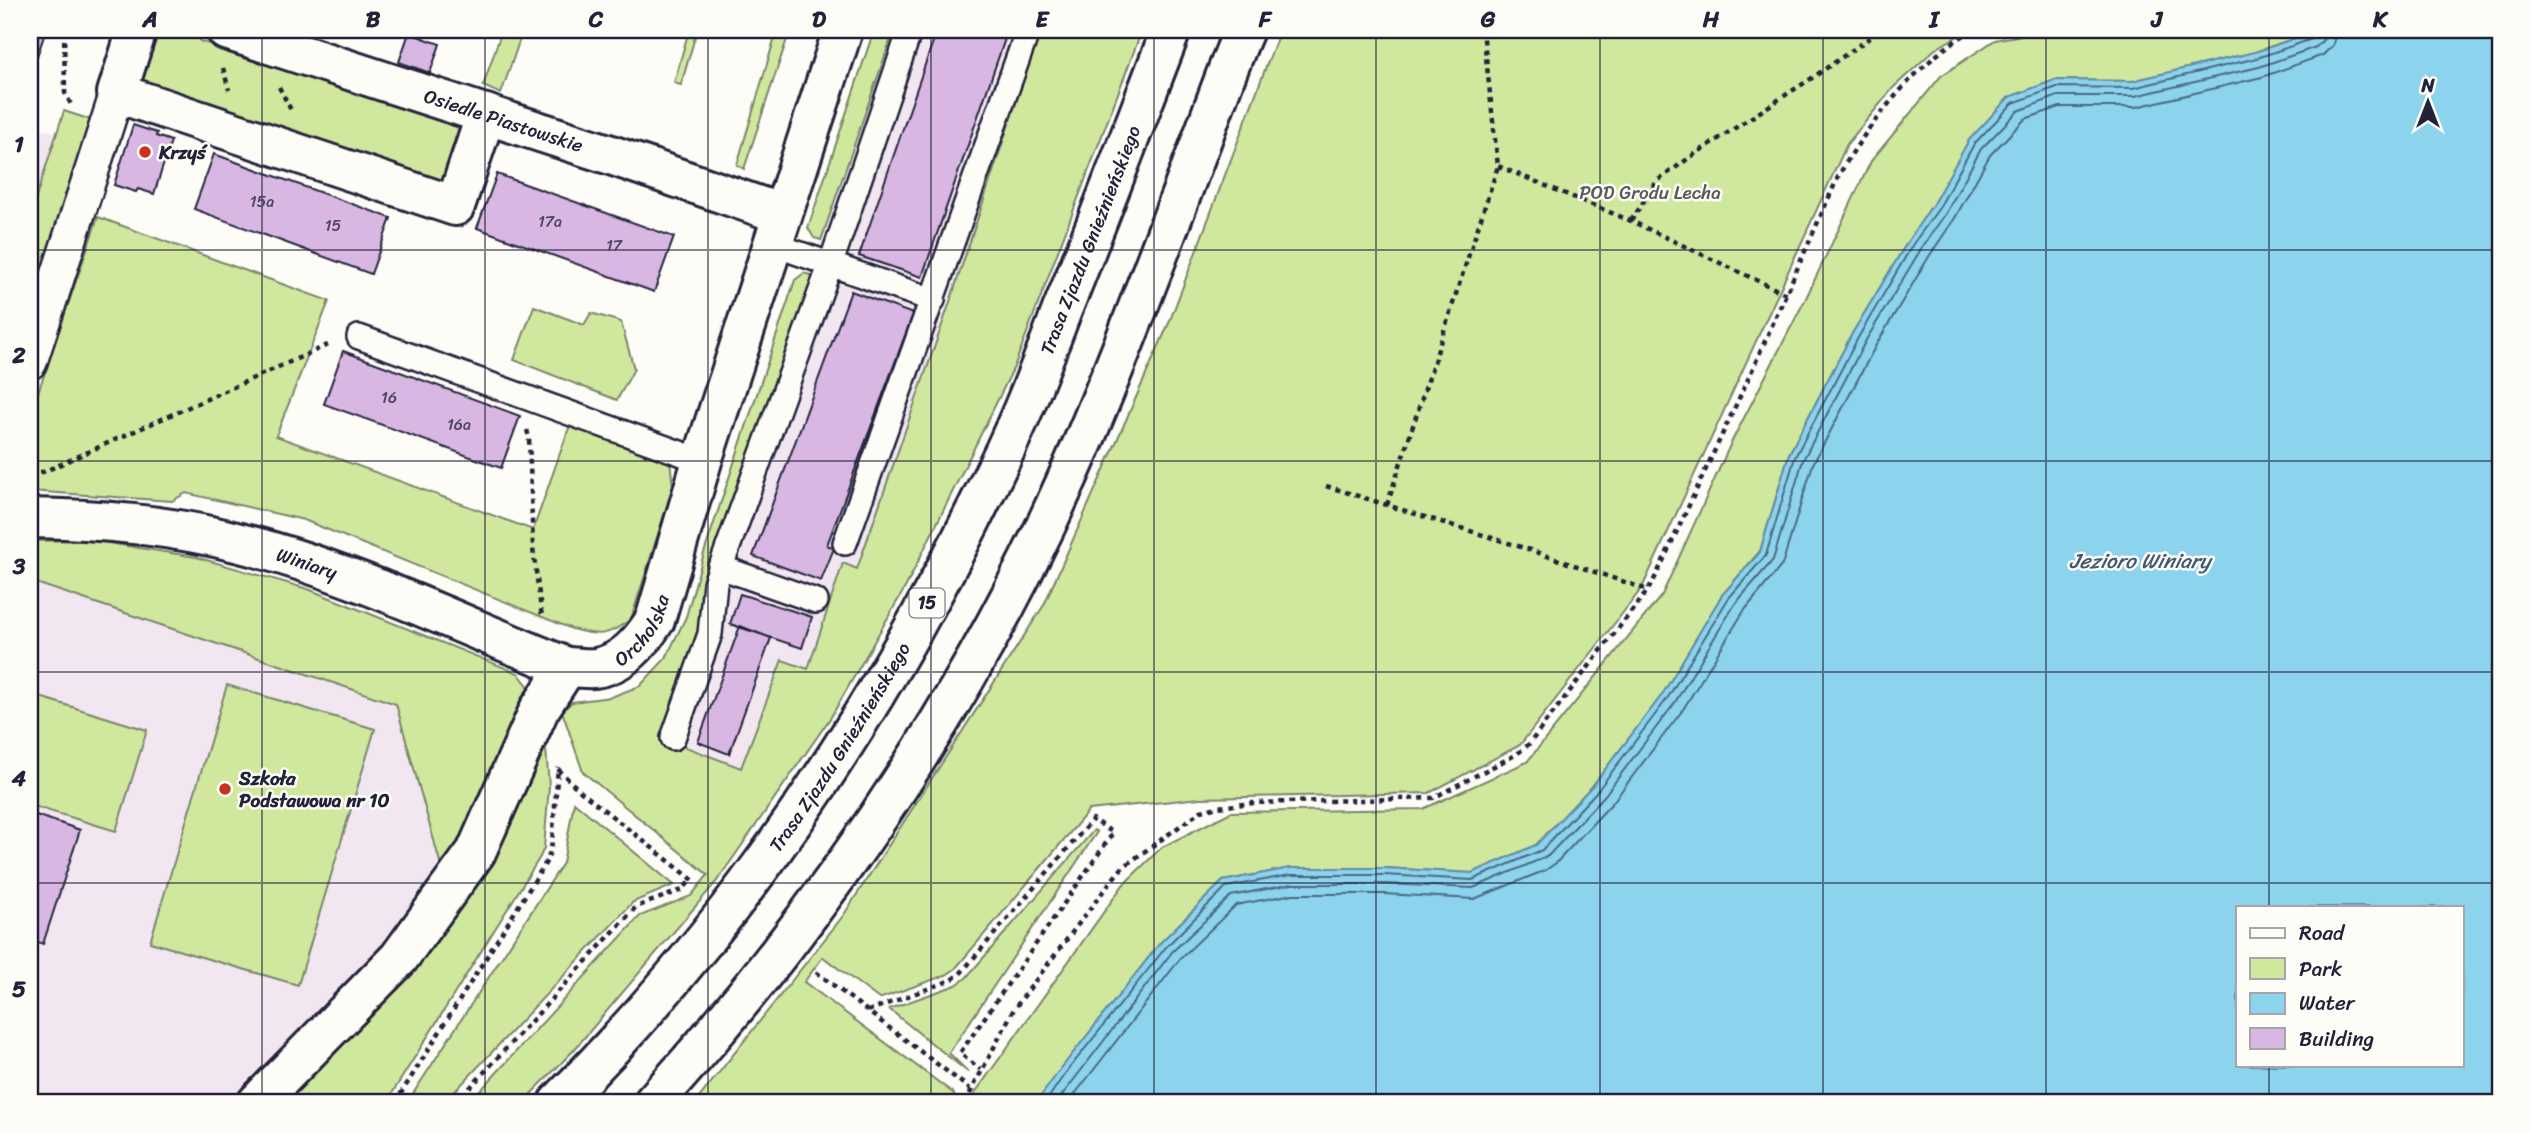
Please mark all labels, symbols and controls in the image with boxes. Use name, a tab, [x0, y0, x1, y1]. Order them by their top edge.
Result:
text: A	[141, 0, 158, 40]
text: B	[366, 0, 381, 40]
text: C	[588, 0, 604, 40]
text: D	[812, 0, 827, 40]
text: E	[1036, 0, 1051, 40]
text: F	[1258, 0, 1273, 40]
text: G	[1480, 0, 1496, 40]
text: H	[1702, 0, 1720, 40]
text: I	[1928, 0, 1940, 40]
text: J	[2150, 0, 2164, 40]
text: K	[2372, 0, 2389, 40]
north arrow	[2394, 66, 2464, 136]
text: N	[2420, 69, 2435, 102]
street label: Osiedle Piastowskie	[420, 79, 588, 161]
street label: Trasa Zjazdu Gnieźnieńskiego	[1030, 120, 1150, 359]
text: 1	[14, 124, 24, 165]
place label: Krzyś	[158, 136, 208, 169]
marker: Krzyś	[137, 144, 153, 160]
park label: POD Grodu Lecha	[1579, 176, 1721, 209]
house number: 15a	[250, 187, 274, 216]
house number: 17a	[538, 207, 562, 236]
house number: 15	[325, 211, 342, 240]
house number: 17	[606, 231, 623, 260]
text: 2	[11, 335, 26, 376]
house number: 16	[381, 383, 397, 412]
house number: 16a	[447, 410, 471, 439]
street label: Winiary	[273, 538, 342, 589]
water label: Jezioro Winiary	[2070, 542, 2213, 580]
text: 3	[12, 546, 26, 587]
road number: 15	[909, 588, 944, 618]
street label: Orcholska	[607, 590, 678, 675]
street label: Trasa Zjazdu Gnieźnieńskiego	[760, 635, 919, 859]
text: 4	[11, 758, 27, 799]
place label: Szkoła Podstawowa nr 10	[238, 762, 389, 817]
marker: Szkoła Podstawowa nr 10	[217, 781, 233, 797]
legend	[2236, 906, 2464, 1066]
text: Road	[2299, 914, 2346, 952]
text: Park	[2299, 950, 2342, 988]
text: 5	[12, 969, 26, 1010]
text: Water	[2299, 984, 2356, 1022]
text: Building	[2299, 1020, 2375, 1058]

